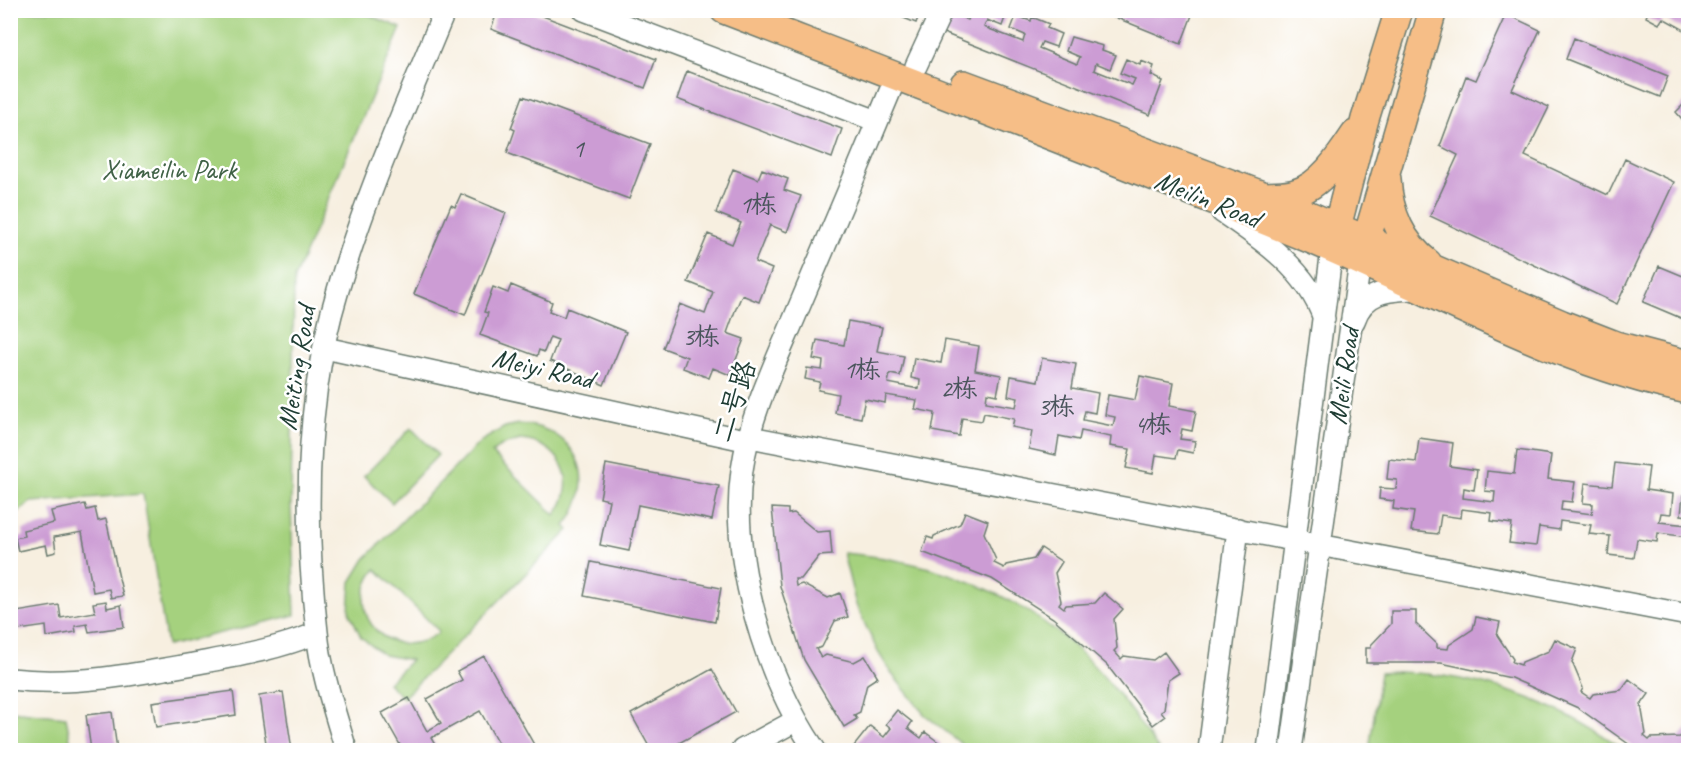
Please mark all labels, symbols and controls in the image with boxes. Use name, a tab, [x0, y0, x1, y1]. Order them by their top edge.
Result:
house number: 1	[572, 132, 585, 165]
park label: Xiameilin Park	[102, 152, 238, 187]
street label: Meilin Road	[1150, 162, 1270, 237]
house number: 1栋	[739, 188, 777, 221]
street label: Meiting Road	[269, 299, 324, 433]
house number: 3栋	[682, 320, 720, 353]
street label: Meili Road	[1319, 321, 1368, 427]
street label: Meiyi Road	[489, 339, 601, 397]
house number: 1栋	[843, 353, 881, 386]
street label: 二号路	[704, 356, 764, 446]
house number: 2栋	[940, 372, 978, 405]
house number: 3栋	[1037, 390, 1075, 423]
house number: 4栋	[1134, 408, 1172, 441]

